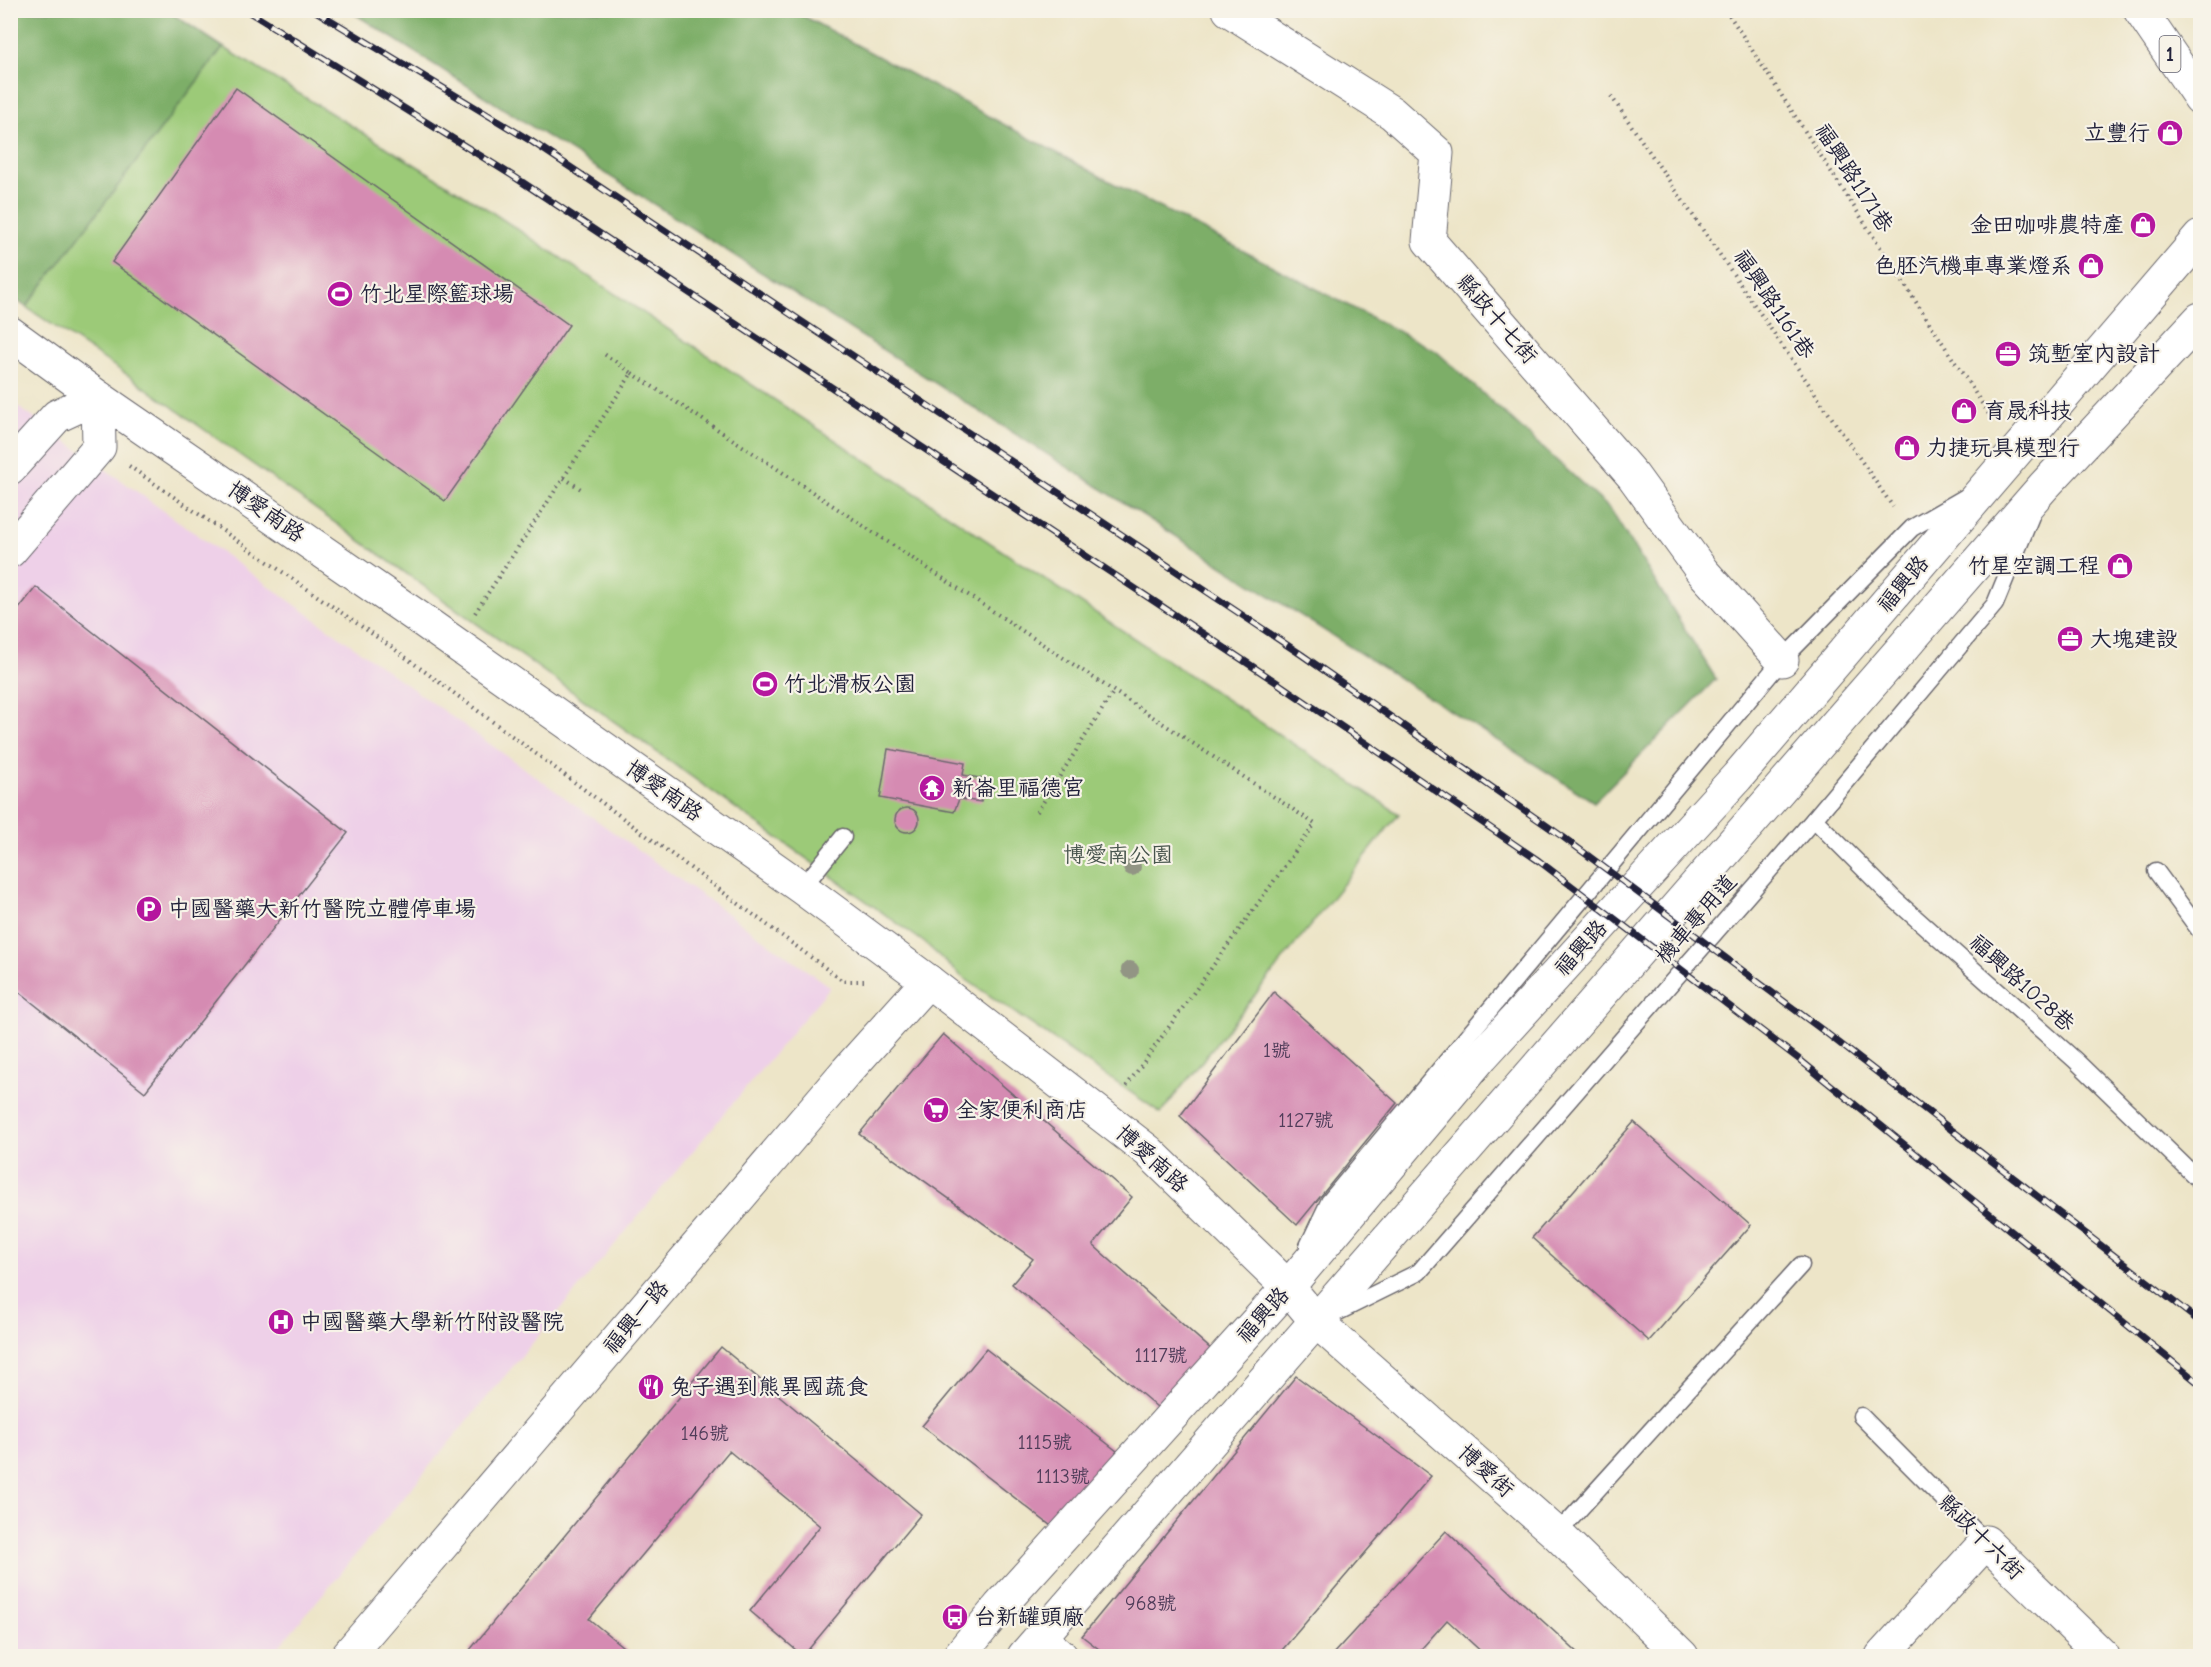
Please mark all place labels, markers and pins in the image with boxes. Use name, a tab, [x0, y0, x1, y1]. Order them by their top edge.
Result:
shop icon: 立豐行	[2155, 118, 2185, 148]
place label: 立豐行	[2084, 120, 2150, 146]
shop icon: 金田咖啡農特產	[2128, 210, 2158, 240]
place label: 金田咖啡農特產	[1970, 212, 2124, 238]
shop icon: 色胚汽機車專業燈系	[2076, 251, 2106, 281]
place label: 色胚汽機車專業燈系	[1874, 253, 2072, 279]
sports icon: 竹北星際籃球場	[325, 279, 355, 309]
place label: 竹北星際籃球場	[360, 281, 514, 307]
office icon: 筑塹室內設計	[1993, 339, 2023, 369]
place label: 筑塹室內設計	[2028, 341, 2160, 367]
shop icon: 育晟科技	[1949, 396, 1979, 426]
place label: 育晟科技	[1984, 398, 2072, 424]
shop icon: 力捷玩具模型行	[1892, 433, 1922, 463]
place label: 力捷玩具模型行	[1926, 435, 2080, 461]
shop icon: 竹星空調工程	[2105, 551, 2135, 581]
place label: 竹星空調工程	[1968, 553, 2100, 579]
office icon: 大塊建設	[2055, 624, 2085, 654]
place label: 大塊建設	[2090, 626, 2178, 652]
sports icon: 竹北滑板公園	[750, 669, 780, 699]
place label: 竹北滑板公園	[784, 671, 916, 697]
temple icon: 新崙里福德宮	[917, 773, 947, 803]
place label: 新崙里福德宮	[952, 775, 1084, 801]
parking icon: 中國醫藥大新竹醫院立體停車場	[134, 894, 164, 924]
place label: 中國醫藥大新竹醫院立體停車場	[168, 896, 476, 922]
supermarket icon: 全家便利商店	[921, 1095, 951, 1125]
place label: 全家便利商店	[956, 1097, 1088, 1123]
hospital icon: 中國醫藥大學新竹附設醫院	[266, 1307, 296, 1337]
place label: 中國醫藥大學新竹附設醫院	[300, 1309, 564, 1335]
restaurant icon: 兔子遇到熊異國蔬食	[636, 1372, 666, 1402]
place label: 兔子遇到熊異國蔬食	[670, 1374, 868, 1400]
bus stop icon: 台新罐頭廠	[940, 1602, 970, 1632]
place label: 台新罐頭廠	[974, 1604, 1084, 1630]

